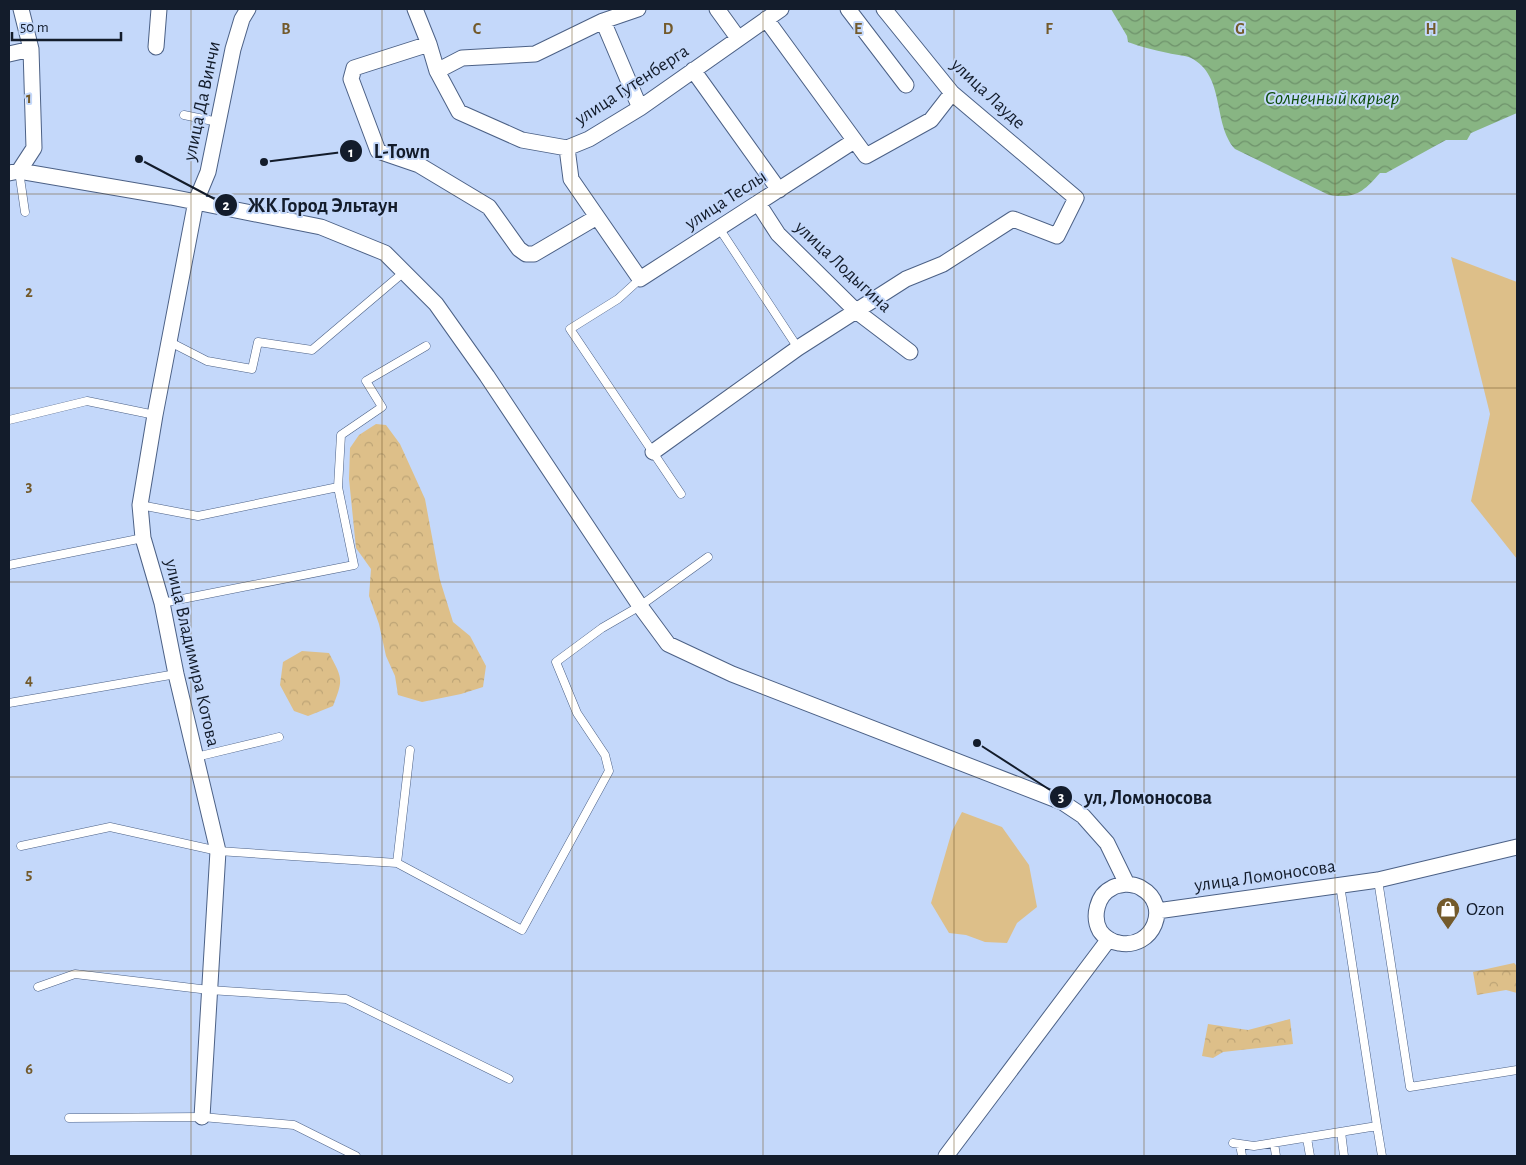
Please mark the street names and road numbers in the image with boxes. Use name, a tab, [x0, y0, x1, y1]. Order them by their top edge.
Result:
street label: улица Да Винчи	[180, 39, 224, 164]
street label: улица Гутенберга	[571, 41, 693, 129]
street label: улица Лауде	[947, 54, 1029, 133]
street label: улица Теслы	[681, 167, 770, 234]
street label: улица Лодыгина	[790, 217, 895, 317]
street label: улица Владимира Котова	[161, 556, 223, 749]
street label: улица Ломоносова	[1192, 857, 1337, 895]

